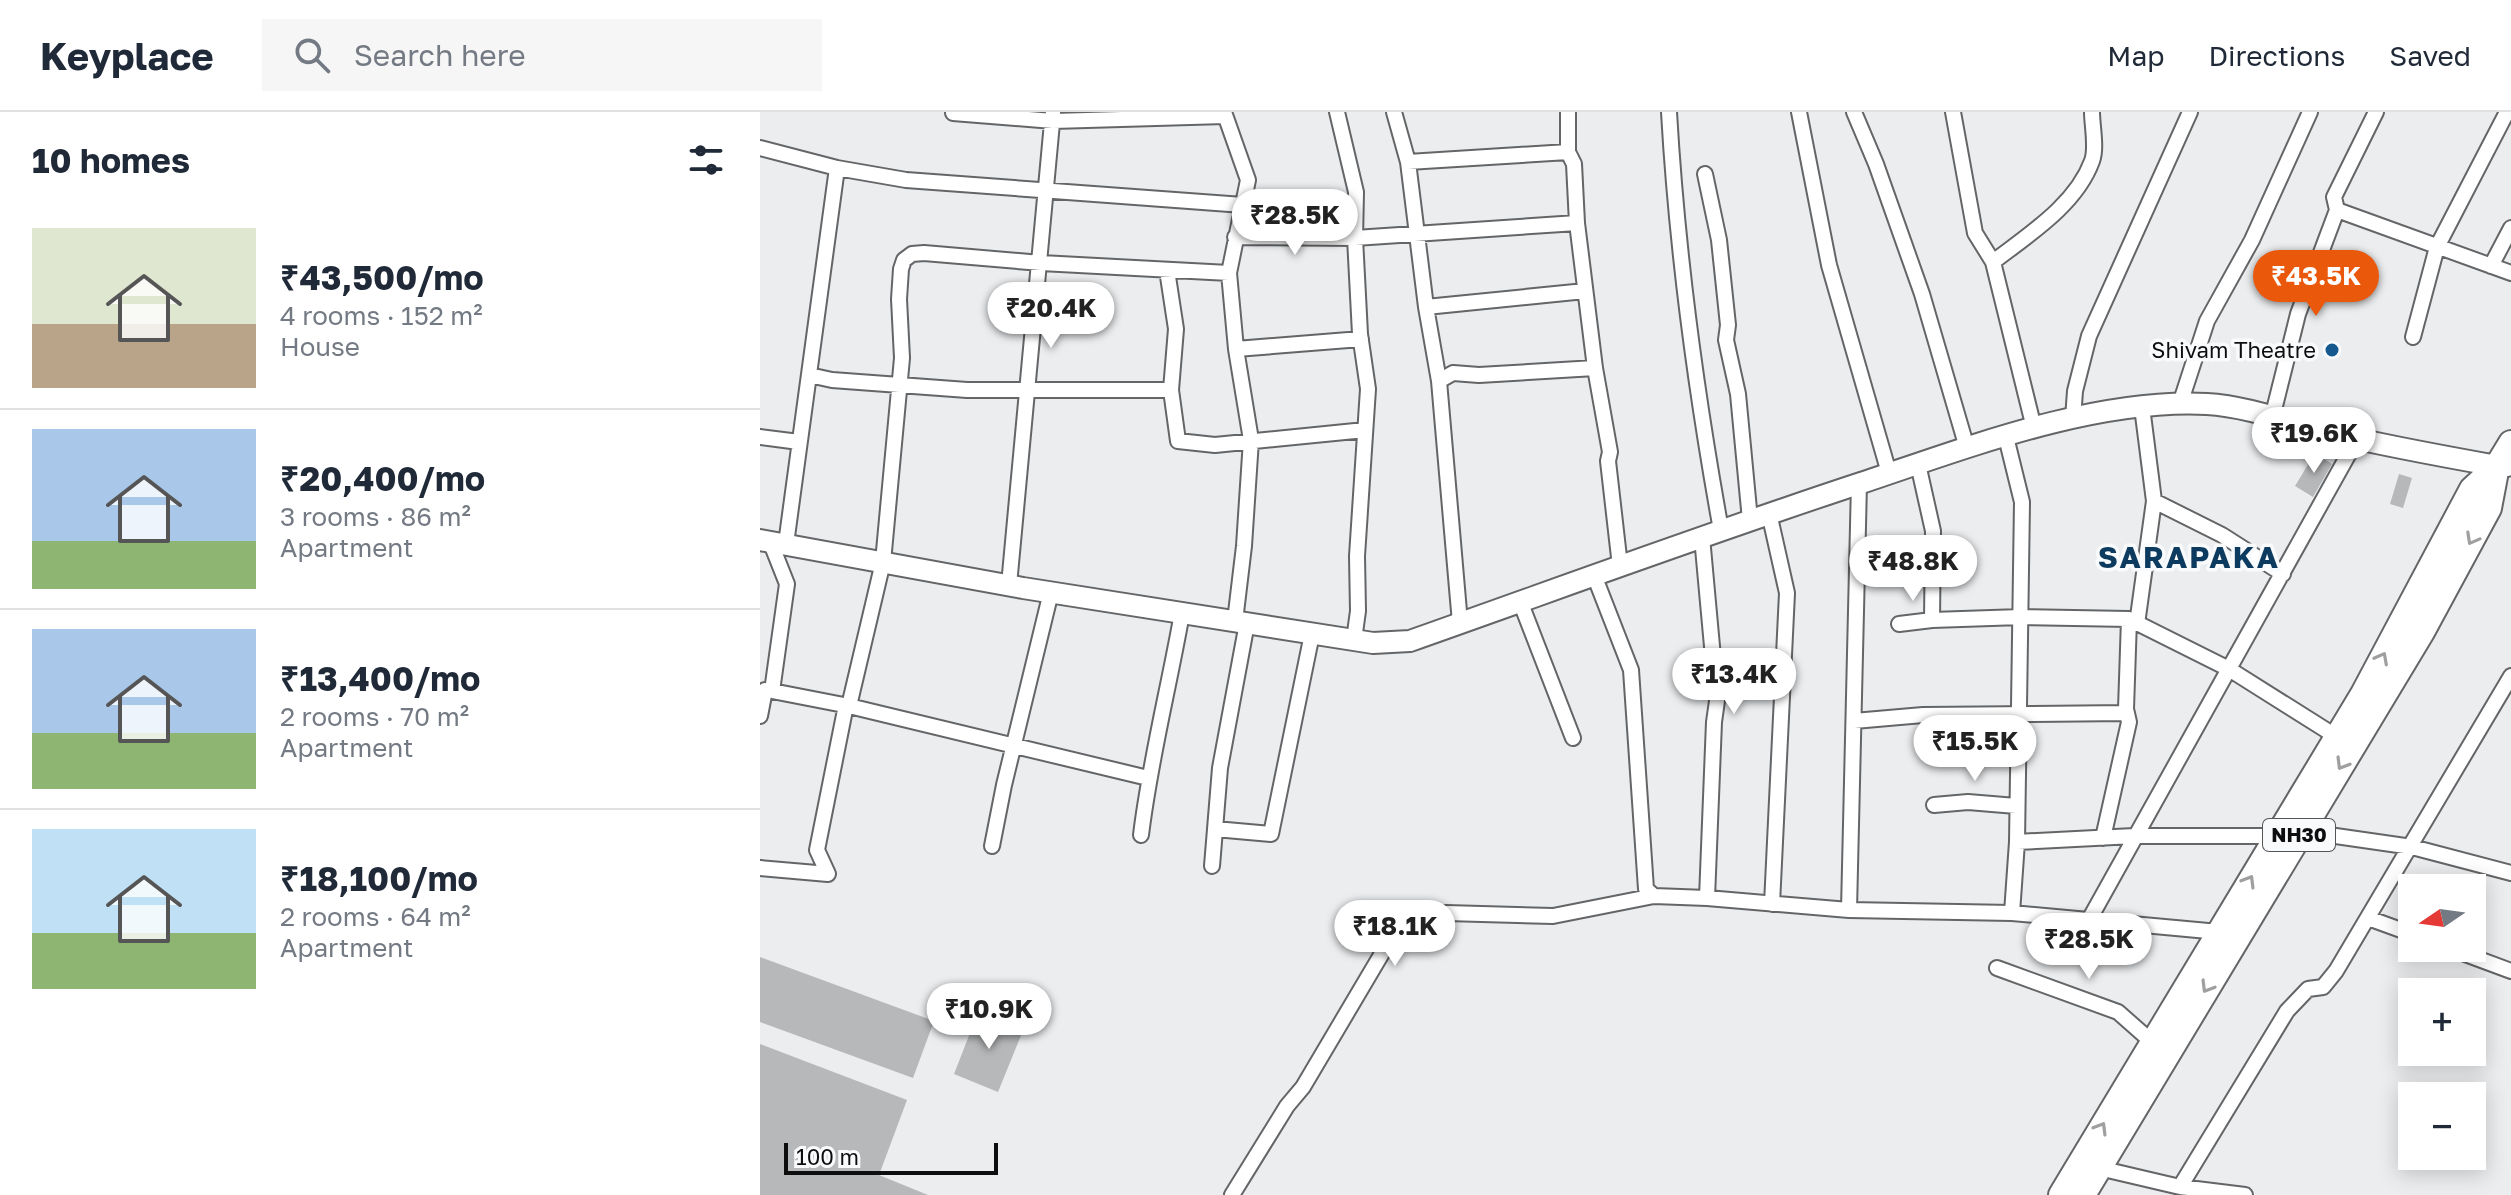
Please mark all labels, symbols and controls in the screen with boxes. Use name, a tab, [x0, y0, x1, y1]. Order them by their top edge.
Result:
search box	[262, 19, 822, 91]
text: Keyplace	[40, 33, 214, 78]
icon: search	[290, 33, 334, 77]
text: Search here	[354, 37, 526, 73]
text: Map	[2107, 39, 2164, 72]
text: Directions	[2208, 39, 2345, 72]
text: Saved	[2389, 39, 2471, 72]
icon: filters	[684, 138, 728, 182]
text: 10 homes	[32, 140, 190, 180]
pin: ₹28.5K	[1230, 189, 1360, 257]
text: ₹28.5K	[1250, 199, 1340, 230]
pin: ₹43.5K	[2251, 250, 2381, 318]
text: ₹43,500/mo	[280, 257, 484, 297]
icon: home	[96, 260, 192, 356]
text: ₹43.5K	[2271, 260, 2361, 291]
pin: ₹20.4K	[986, 282, 1116, 350]
text: ₹20.4K	[1005, 292, 1097, 323]
text: 4 rooms · 152 m²	[280, 300, 483, 331]
text: House	[280, 331, 360, 362]
place label: Shivam Theatre	[2151, 336, 2316, 363]
marker: Shivam Theatre	[2323, 341, 2341, 359]
pin: ₹19.6K	[2249, 407, 2379, 475]
text: ₹19.6K	[2270, 417, 2358, 448]
text: ₹20,400/mo	[280, 458, 485, 498]
icon: home	[96, 461, 192, 557]
text: 3 rooms · 86 m²	[280, 501, 471, 532]
one-way arrow	[2466, 531, 2482, 545]
text: Apartment	[280, 532, 413, 563]
pin: ₹48.8K	[1848, 535, 1978, 603]
district label: SARAPAKA	[2098, 539, 2280, 575]
text: ₹48.8K	[1867, 545, 1959, 576]
pin: ₹13.4K	[1669, 648, 1799, 716]
one-way arrow	[2372, 652, 2388, 666]
text: ₹13,400/mo	[280, 658, 481, 698]
text: ₹13.4K	[1690, 658, 1778, 689]
icon: home	[96, 661, 192, 757]
text: 2 rooms · 70 m²	[280, 701, 469, 732]
pin: ₹15.5K	[1910, 715, 2040, 783]
text: ₹15.5K	[1931, 725, 2019, 756]
text: Apartment	[280, 732, 413, 763]
one-way arrow	[2336, 755, 2351, 770]
road number: NH30	[2263, 819, 2335, 851]
text: ₹18,100/mo	[280, 858, 478, 898]
icon: home	[96, 861, 192, 957]
north arrow	[2398, 874, 2486, 962]
map controls	[2398, 874, 2486, 1170]
one-way arrow	[2239, 875, 2255, 890]
pin: ₹18.1K	[1330, 900, 1460, 968]
text: 2 rooms · 64 m²	[280, 901, 471, 932]
text: ₹18.1K	[1352, 910, 1438, 941]
pin: ₹28.5K	[2024, 913, 2154, 981]
text: ₹28.5K	[2044, 923, 2134, 954]
text: Apartment	[280, 932, 413, 963]
one-way arrow	[2201, 978, 2217, 993]
button: +	[2398, 978, 2486, 1066]
pin: ₹10.9K	[924, 983, 1054, 1051]
text: ₹10.9K	[945, 993, 1033, 1024]
button: −	[2398, 1082, 2486, 1170]
one-way arrow	[2091, 1122, 2107, 1137]
scale bar	[784, 1139, 998, 1175]
text: 100 m	[796, 1143, 859, 1170]

